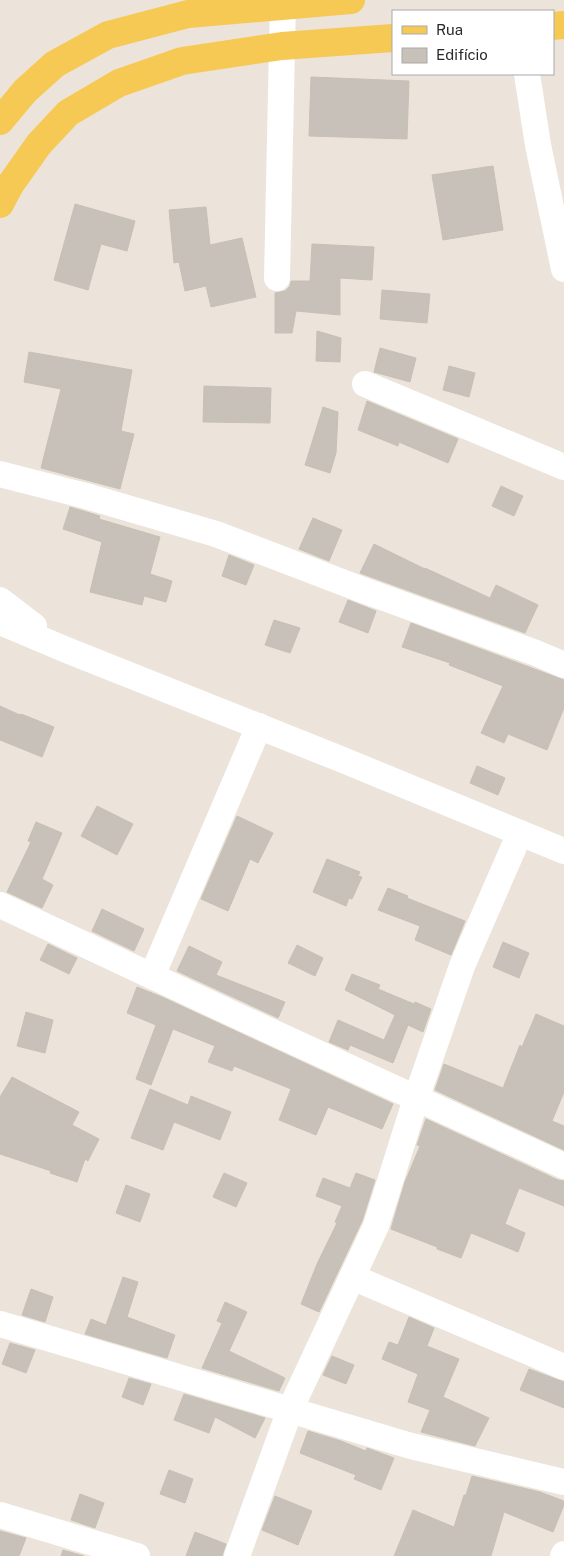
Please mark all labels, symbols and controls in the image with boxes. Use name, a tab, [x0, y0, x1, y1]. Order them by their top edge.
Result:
legend	[392, 10, 554, 75]
text: Rua	[436, 21, 463, 38]
text: Edifício	[436, 46, 488, 63]

